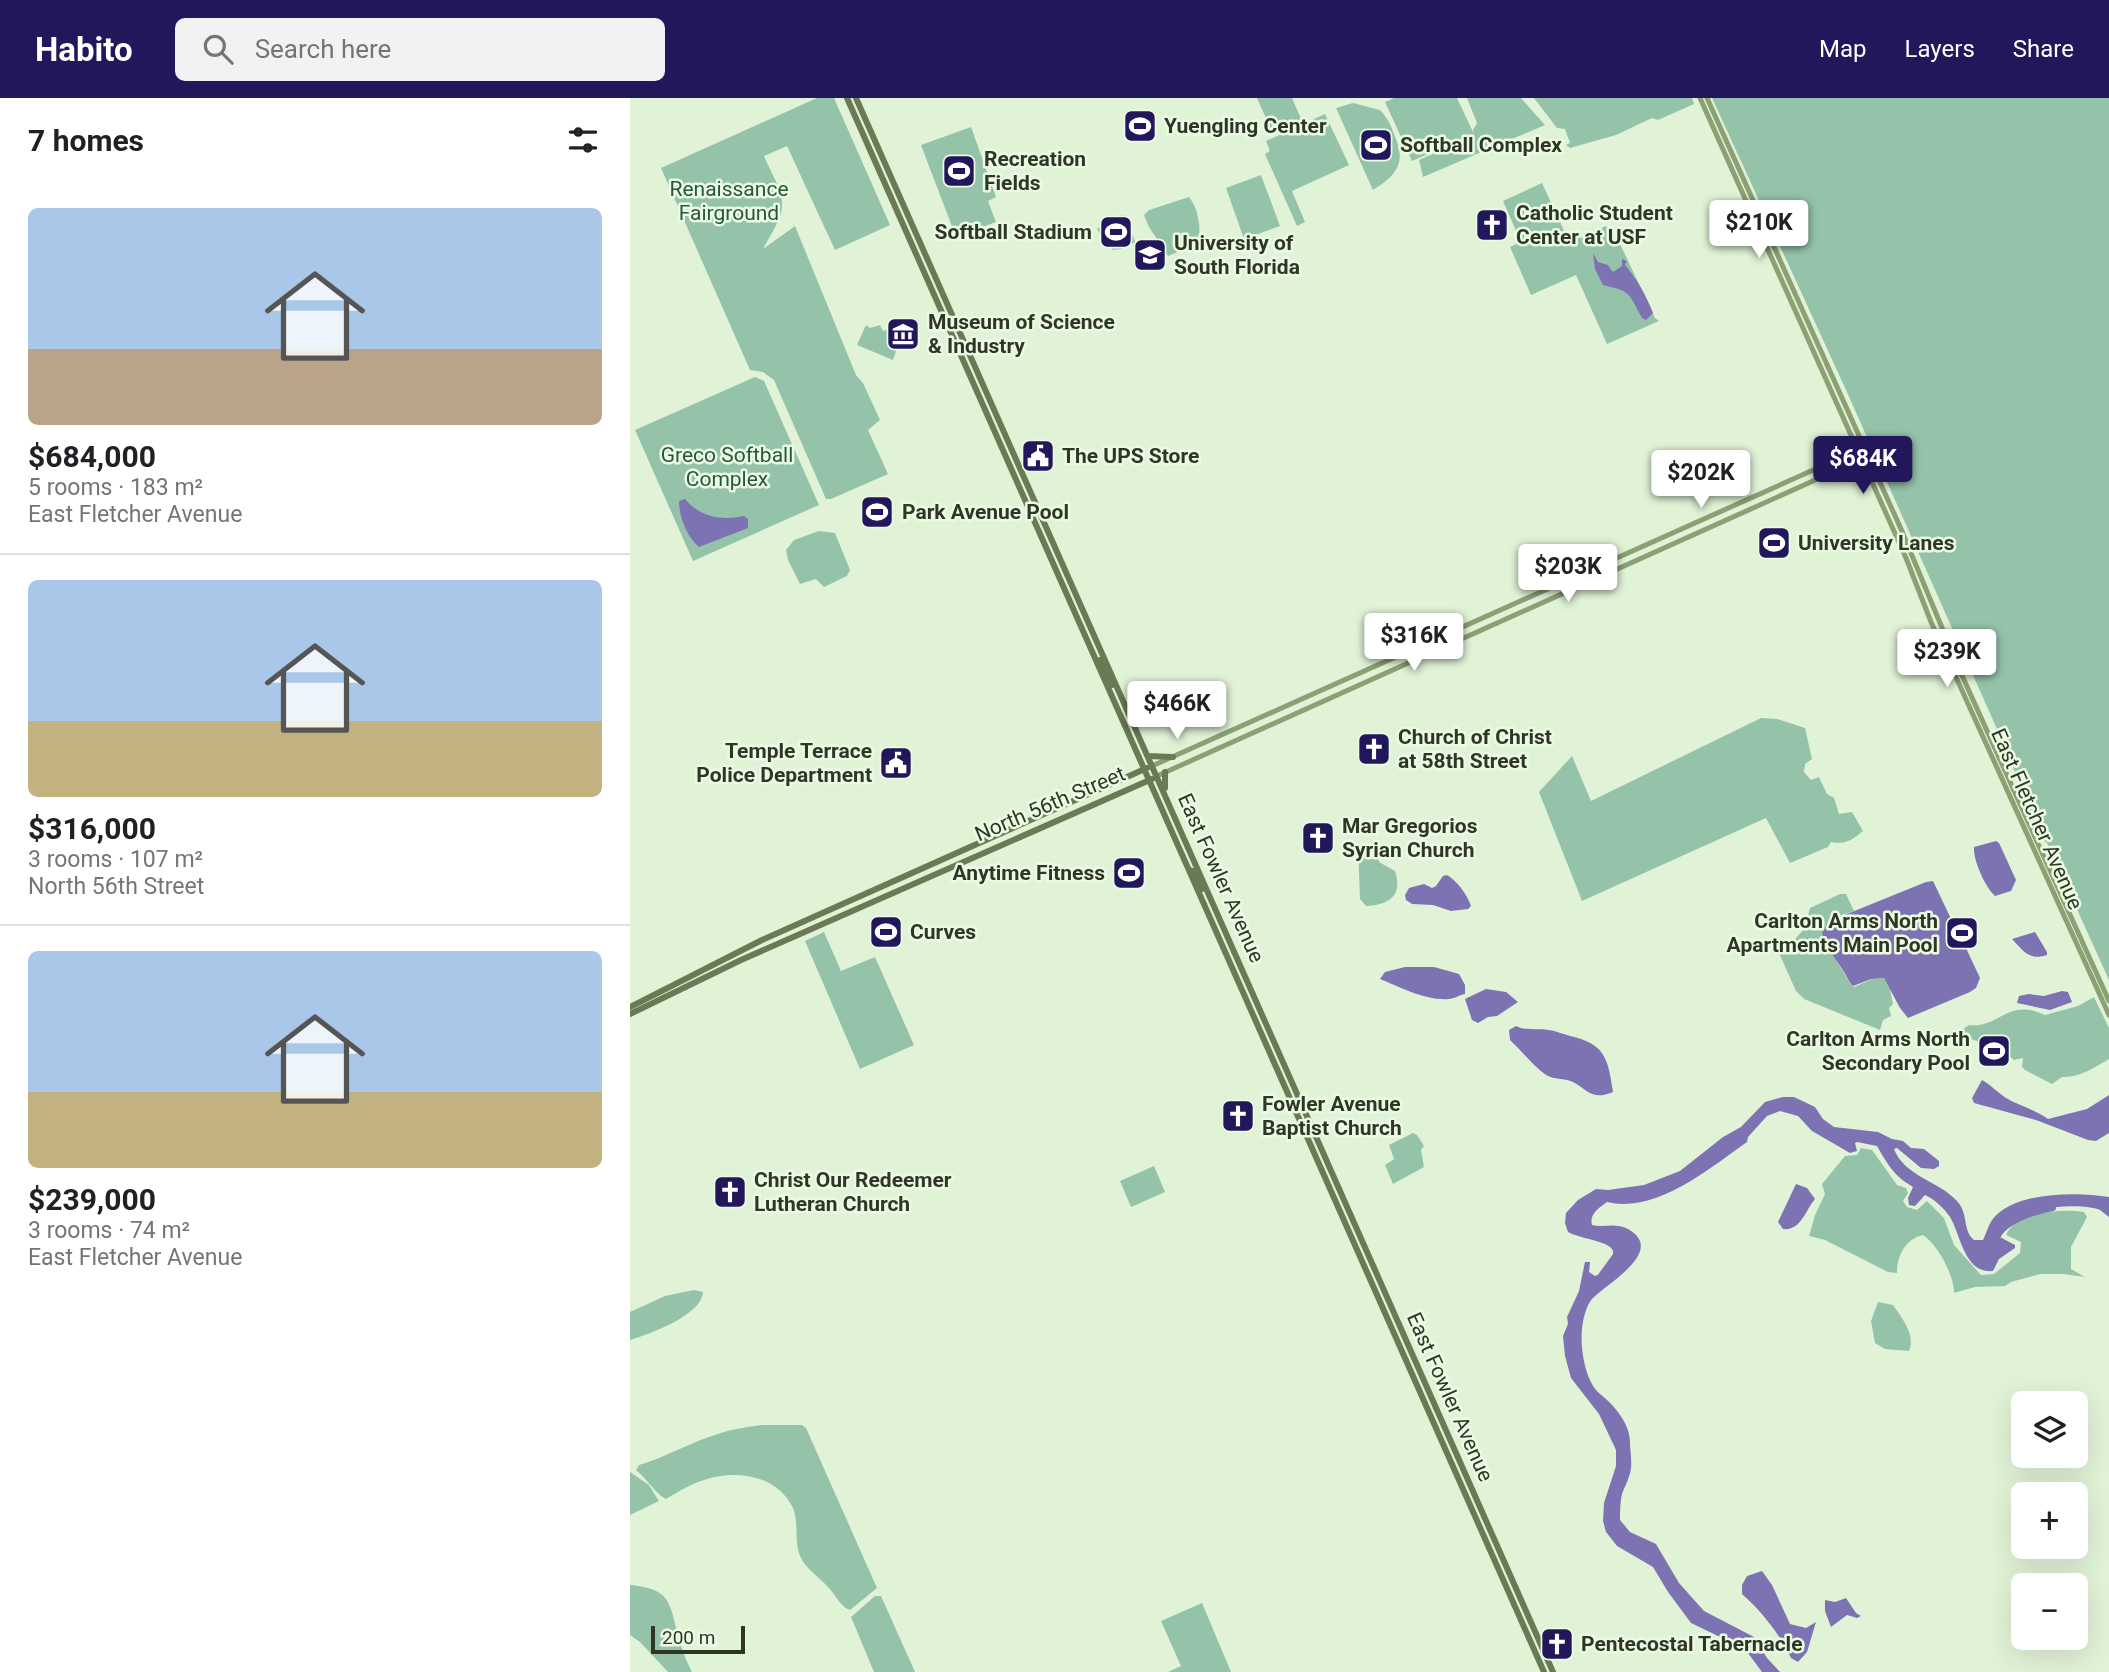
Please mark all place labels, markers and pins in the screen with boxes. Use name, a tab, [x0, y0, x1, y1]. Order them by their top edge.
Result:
sports icon: Yuengling Center	[1121, 107, 1159, 145]
place label: Yuengling Center	[1164, 114, 1327, 138]
sports icon: Softball Complex	[1357, 126, 1395, 164]
place label: Softball Complex	[1400, 133, 1562, 157]
place label: Recreation Fields	[984, 147, 1086, 195]
sports icon: Recreation Fields	[940, 152, 978, 190]
pin: $210K	[1710, 200, 1808, 260]
place label: Catholic Student Center at USF	[1516, 201, 1673, 249]
church icon: Catholic Student Center at USF	[1473, 206, 1511, 244]
sports icon: Softball Stadium	[1097, 213, 1135, 251]
place label: Softball Stadium	[935, 220, 1092, 244]
place label: University of South Florida	[1174, 231, 1300, 279]
school or university icon: University of South Florida	[1131, 236, 1169, 274]
place label: Museum of Science & Industry	[928, 310, 1115, 358]
museum icon: Museum of Science & Industry	[884, 315, 922, 353]
pin: $684K	[1814, 436, 1912, 496]
public building icon: The UPS Store	[1019, 437, 1057, 475]
place label: The UPS Store	[1062, 444, 1199, 468]
pin: $202K	[1652, 450, 1750, 510]
sports icon: Park Avenue Pool	[858, 493, 896, 531]
place label: Park Avenue Pool	[902, 500, 1069, 524]
sports icon: University Lanes	[1755, 524, 1793, 562]
place label: University Lanes	[1798, 531, 1955, 555]
pin: $203K	[1519, 545, 1617, 604]
pin: $316K	[1365, 614, 1463, 673]
pin: $239K	[1898, 630, 1996, 689]
pin: $466K	[1128, 682, 1226, 741]
place label: Church of Christ at 58th Street	[1398, 725, 1552, 773]
church icon: Church of Christ at 58th Street	[1355, 730, 1393, 768]
place label: Temple Terrace Police Department	[696, 739, 872, 787]
public building icon: Temple Terrace Police Department	[877, 744, 915, 782]
place label: Mar Gregorios Syrian Church	[1342, 814, 1478, 862]
church icon: Mar Gregorios Syrian Church	[1299, 819, 1337, 857]
sports icon: Anytime Fitness	[1110, 854, 1148, 892]
place label: Anytime Fitness	[953, 861, 1105, 885]
place label: Carlton Arms North Apartments Main Pool	[1727, 909, 1938, 957]
sports icon: Curves	[867, 913, 905, 951]
sports icon: Carlton Arms North Apartments Main Pool	[1943, 914, 1981, 952]
place label: Curves	[910, 920, 976, 944]
place label: Carlton Arms North Secondary Pool	[1786, 1027, 1970, 1075]
sports icon: Carlton Arms North Secondary Pool	[1975, 1032, 2013, 1070]
place label: Fowler Avenue Baptist Church	[1262, 1092, 1402, 1140]
church icon: Fowler Avenue Baptist Church	[1219, 1097, 1257, 1135]
place label: Christ Our Redeemer Lutheran Church	[754, 1168, 952, 1216]
church icon: Christ Our Redeemer Lutheran Church	[711, 1173, 749, 1211]
church icon: Pentecostal Tabernacle	[1538, 1625, 1576, 1663]
place label: Pentecostal Tabernacle	[1581, 1632, 1803, 1656]

